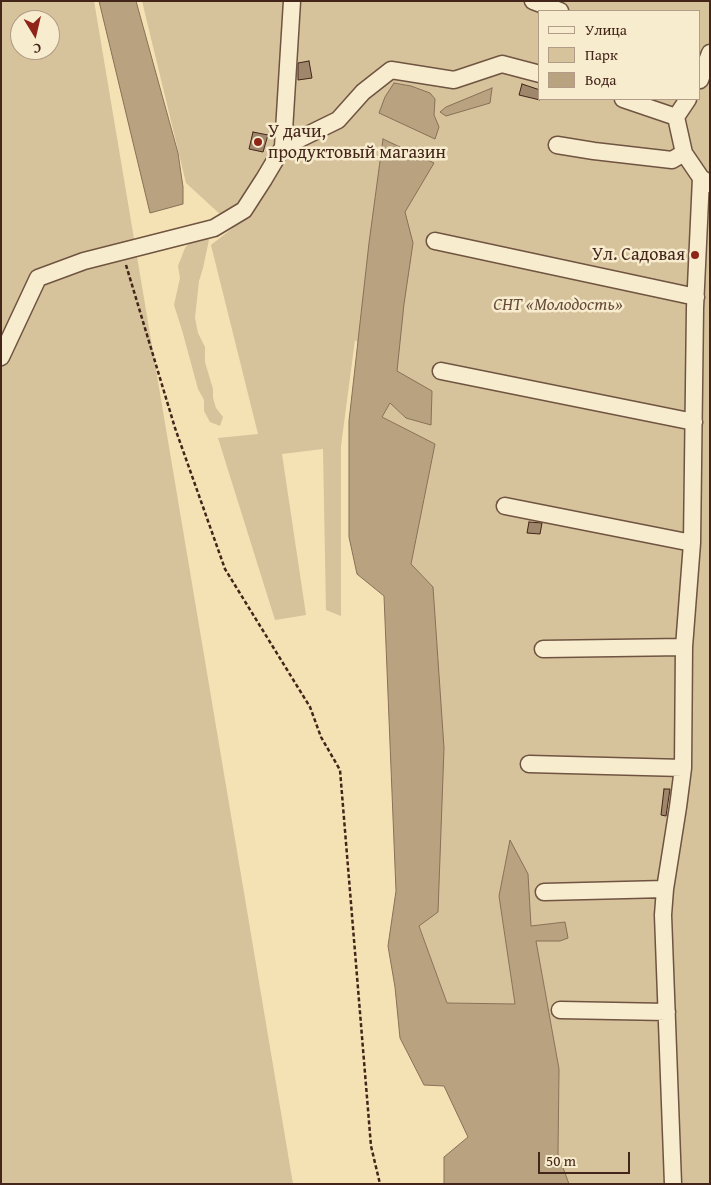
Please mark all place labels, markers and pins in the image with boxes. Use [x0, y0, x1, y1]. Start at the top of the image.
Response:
place label: У дачи, продуктовый магазин [268, 121, 446, 163]
marker: У дачи, продуктовый магазин [252, 136, 264, 148]
place label: Ул. Садовая [592, 244, 685, 266]
marker: Ул. Садовая [689, 249, 701, 261]

